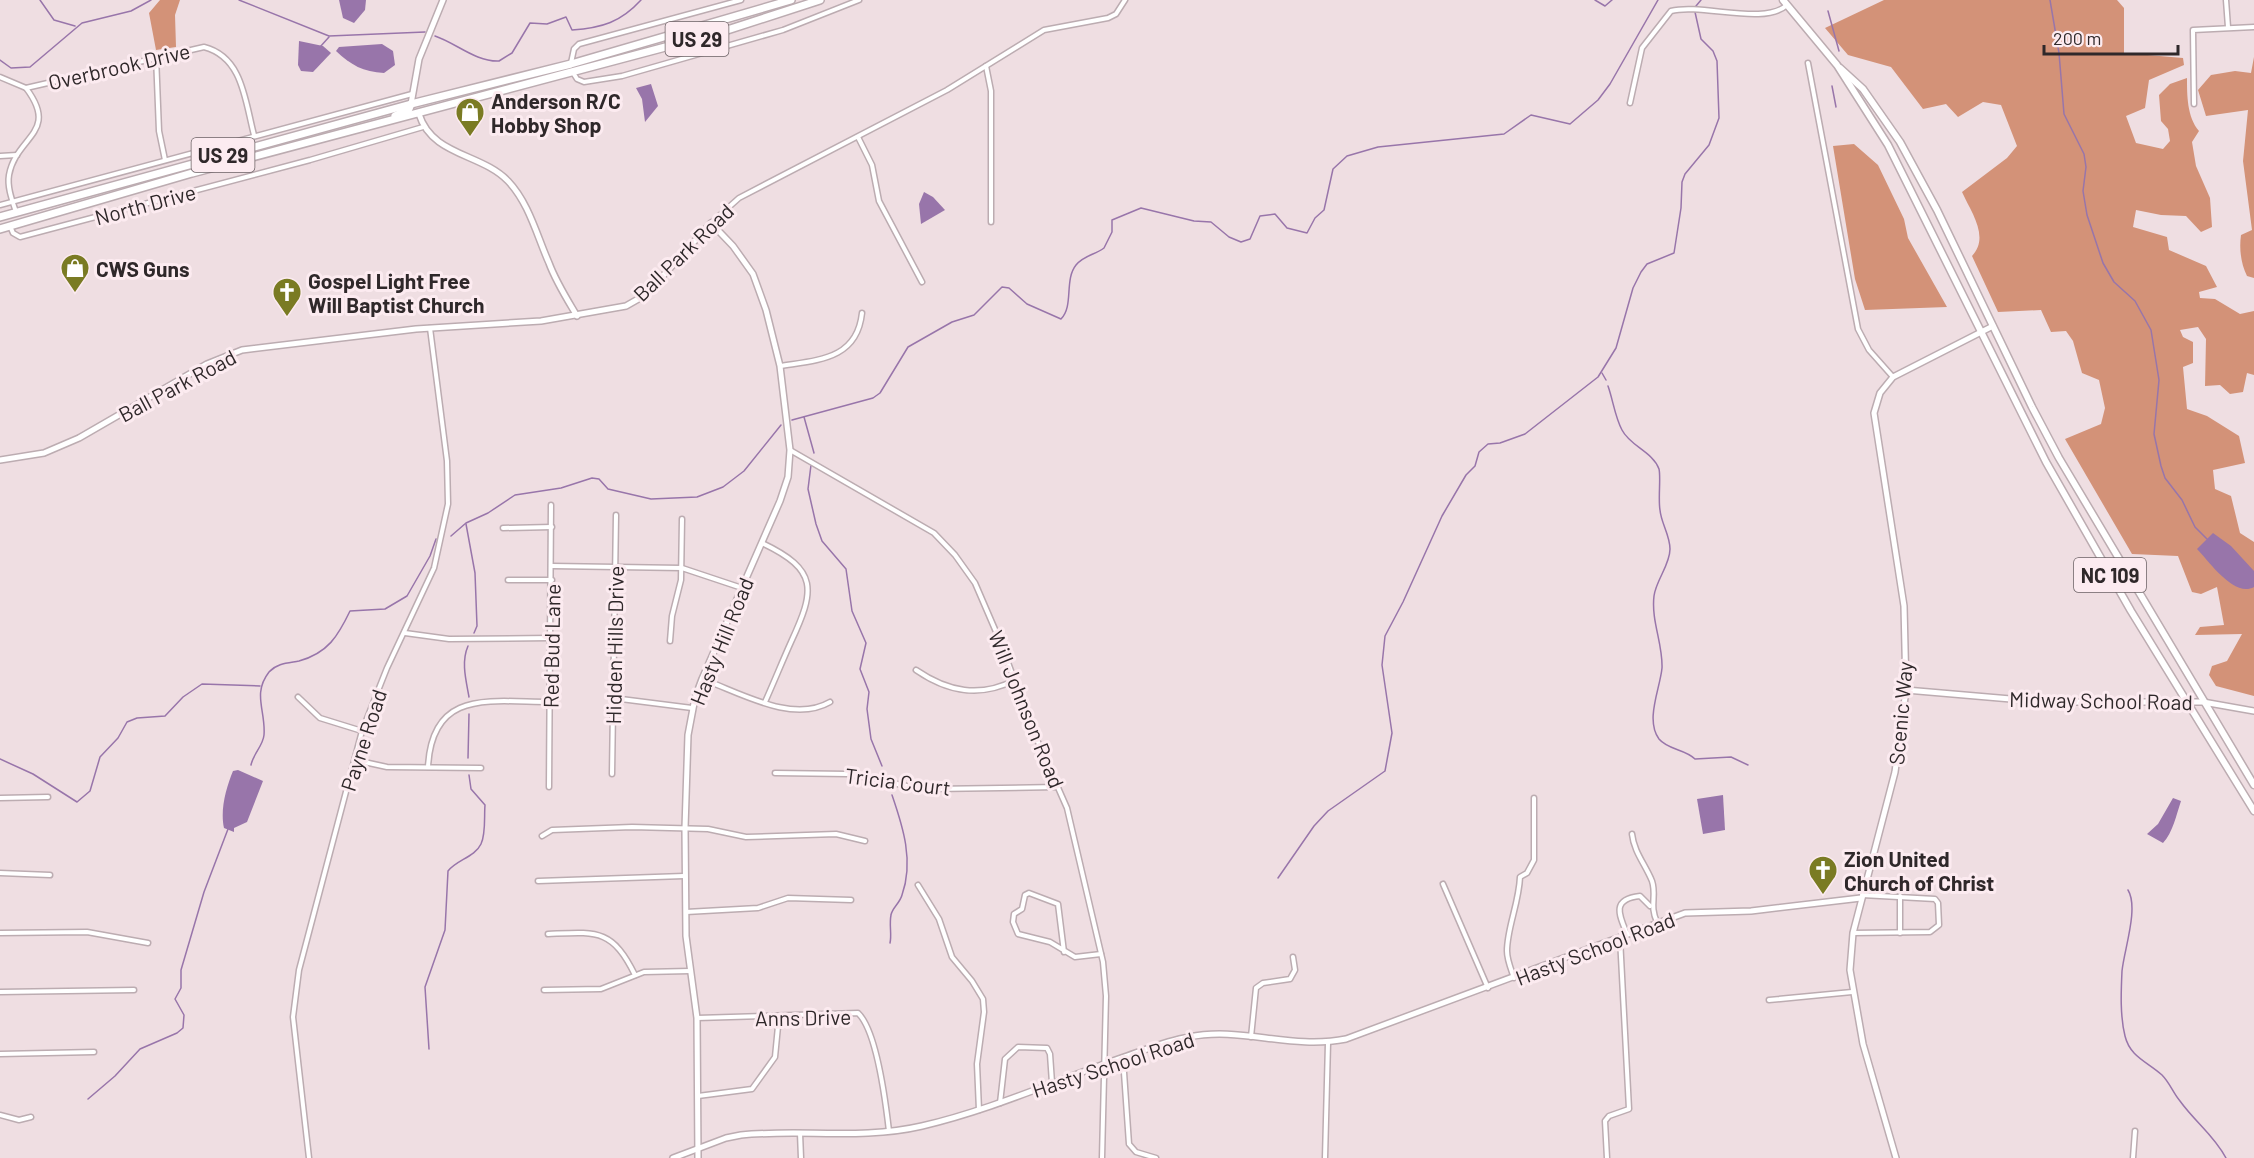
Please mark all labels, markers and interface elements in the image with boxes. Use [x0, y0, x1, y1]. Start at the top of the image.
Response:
scale bar [2044, 18, 2178, 56]
road number: US 29 [666, 22, 728, 56]
text: 200 m [2053, 27, 2101, 49]
street label: Overbrook Drive [46, 38, 192, 94]
place label: Anderson R/C Hobby Shop [491, 88, 621, 137]
shop icon: Anderson R/C Hobby Shop [454, 96, 486, 138]
road number: US 29 [192, 138, 254, 172]
street label: North Drive [92, 179, 198, 229]
street label: Ball Park Road [628, 198, 738, 306]
shop icon: CWS Guns [59, 252, 91, 294]
place label: CWS Guns [96, 256, 189, 281]
place label: Gospel Light Free Will Baptist Church [308, 268, 484, 317]
church icon: Gospel Light Free Will Baptist Church [271, 276, 303, 318]
street label: Ball Park Road [114, 344, 240, 426]
road number: NC 109 [2074, 558, 2146, 592]
street label: Hidden Hills Drive [600, 566, 628, 724]
street label: Hasty Hill Road [684, 574, 758, 708]
street label: Red Bud Lane [537, 584, 565, 708]
street label: Will Johnson Road [984, 627, 1070, 791]
street label: Scenic Way [1883, 660, 1917, 766]
street label: Payne Road [335, 686, 391, 794]
street label: Midway School Road [2009, 686, 2193, 714]
street label: Tricia Court [844, 762, 952, 800]
place label: Zion United Church of Christ [1844, 846, 1994, 895]
church icon: Zion United Church of Christ [1807, 854, 1839, 896]
street label: Hasty School Road [1512, 906, 1678, 990]
street label: Anns Drive [755, 1004, 851, 1030]
street label: Hasty School Road [1029, 1026, 1197, 1102]

